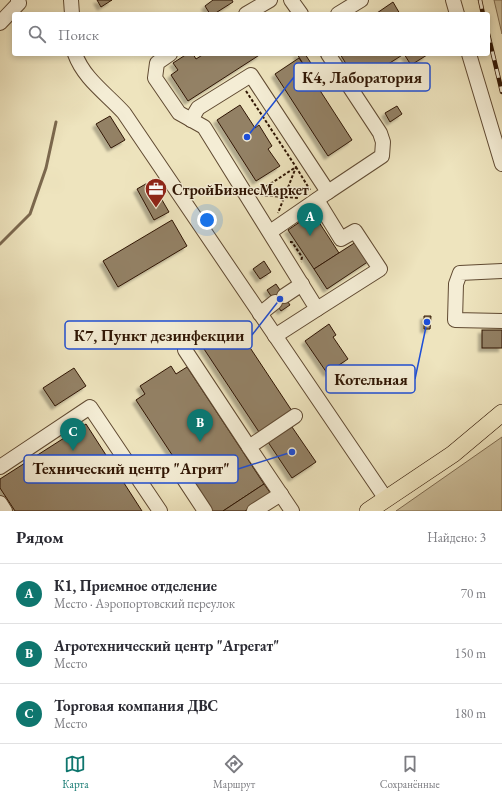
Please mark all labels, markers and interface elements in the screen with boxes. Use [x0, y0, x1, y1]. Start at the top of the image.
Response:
search box [12, 12, 490, 56]
icon: search [26, 23, 48, 45]
text: Поиск [58, 25, 99, 44]
callout: К4, Лаборатория [294, 63, 430, 91]
text: К4, Лаборатория [302, 67, 422, 88]
office icon: СтройБизнесМаркет [143, 176, 169, 209]
place label: СтройБизнесМаркет [172, 180, 309, 199]
pin: A [297, 203, 323, 236]
your location [197, 210, 217, 230]
callout: К7, Пункт дезинфекции [65, 321, 252, 349]
text: К7, Пункт дезинфекции [74, 325, 245, 346]
callout: Котельная [326, 365, 415, 393]
text: Котельная [334, 369, 408, 390]
pin: B [187, 409, 213, 442]
pin: C [60, 418, 86, 451]
callout: Технический центр "Агрит" [24, 455, 238, 483]
text: Технический центр "Агрит" [32, 458, 230, 479]
text: Рядом [16, 526, 64, 548]
text: Найдено: 3 [427, 529, 486, 546]
text: К1, Приемное отделение [54, 576, 217, 595]
text: A [24, 585, 34, 602]
text: 70 m [461, 585, 486, 602]
text: Место · Аэропортовский переулок [54, 595, 235, 612]
text: Агротехнический центр "Агрегат" [54, 636, 279, 655]
text: B [25, 645, 33, 662]
text: 150 m [455, 645, 486, 662]
text: Место [54, 655, 87, 672]
text: Торговая компания ДВС [54, 696, 218, 715]
text: C [24, 705, 34, 722]
text: 180 m [455, 705, 486, 722]
text: Место [54, 715, 87, 732]
tab: Карта [62, 753, 89, 791]
tab: Маршрут [213, 753, 255, 791]
tab: Сохранённые [380, 753, 440, 791]

